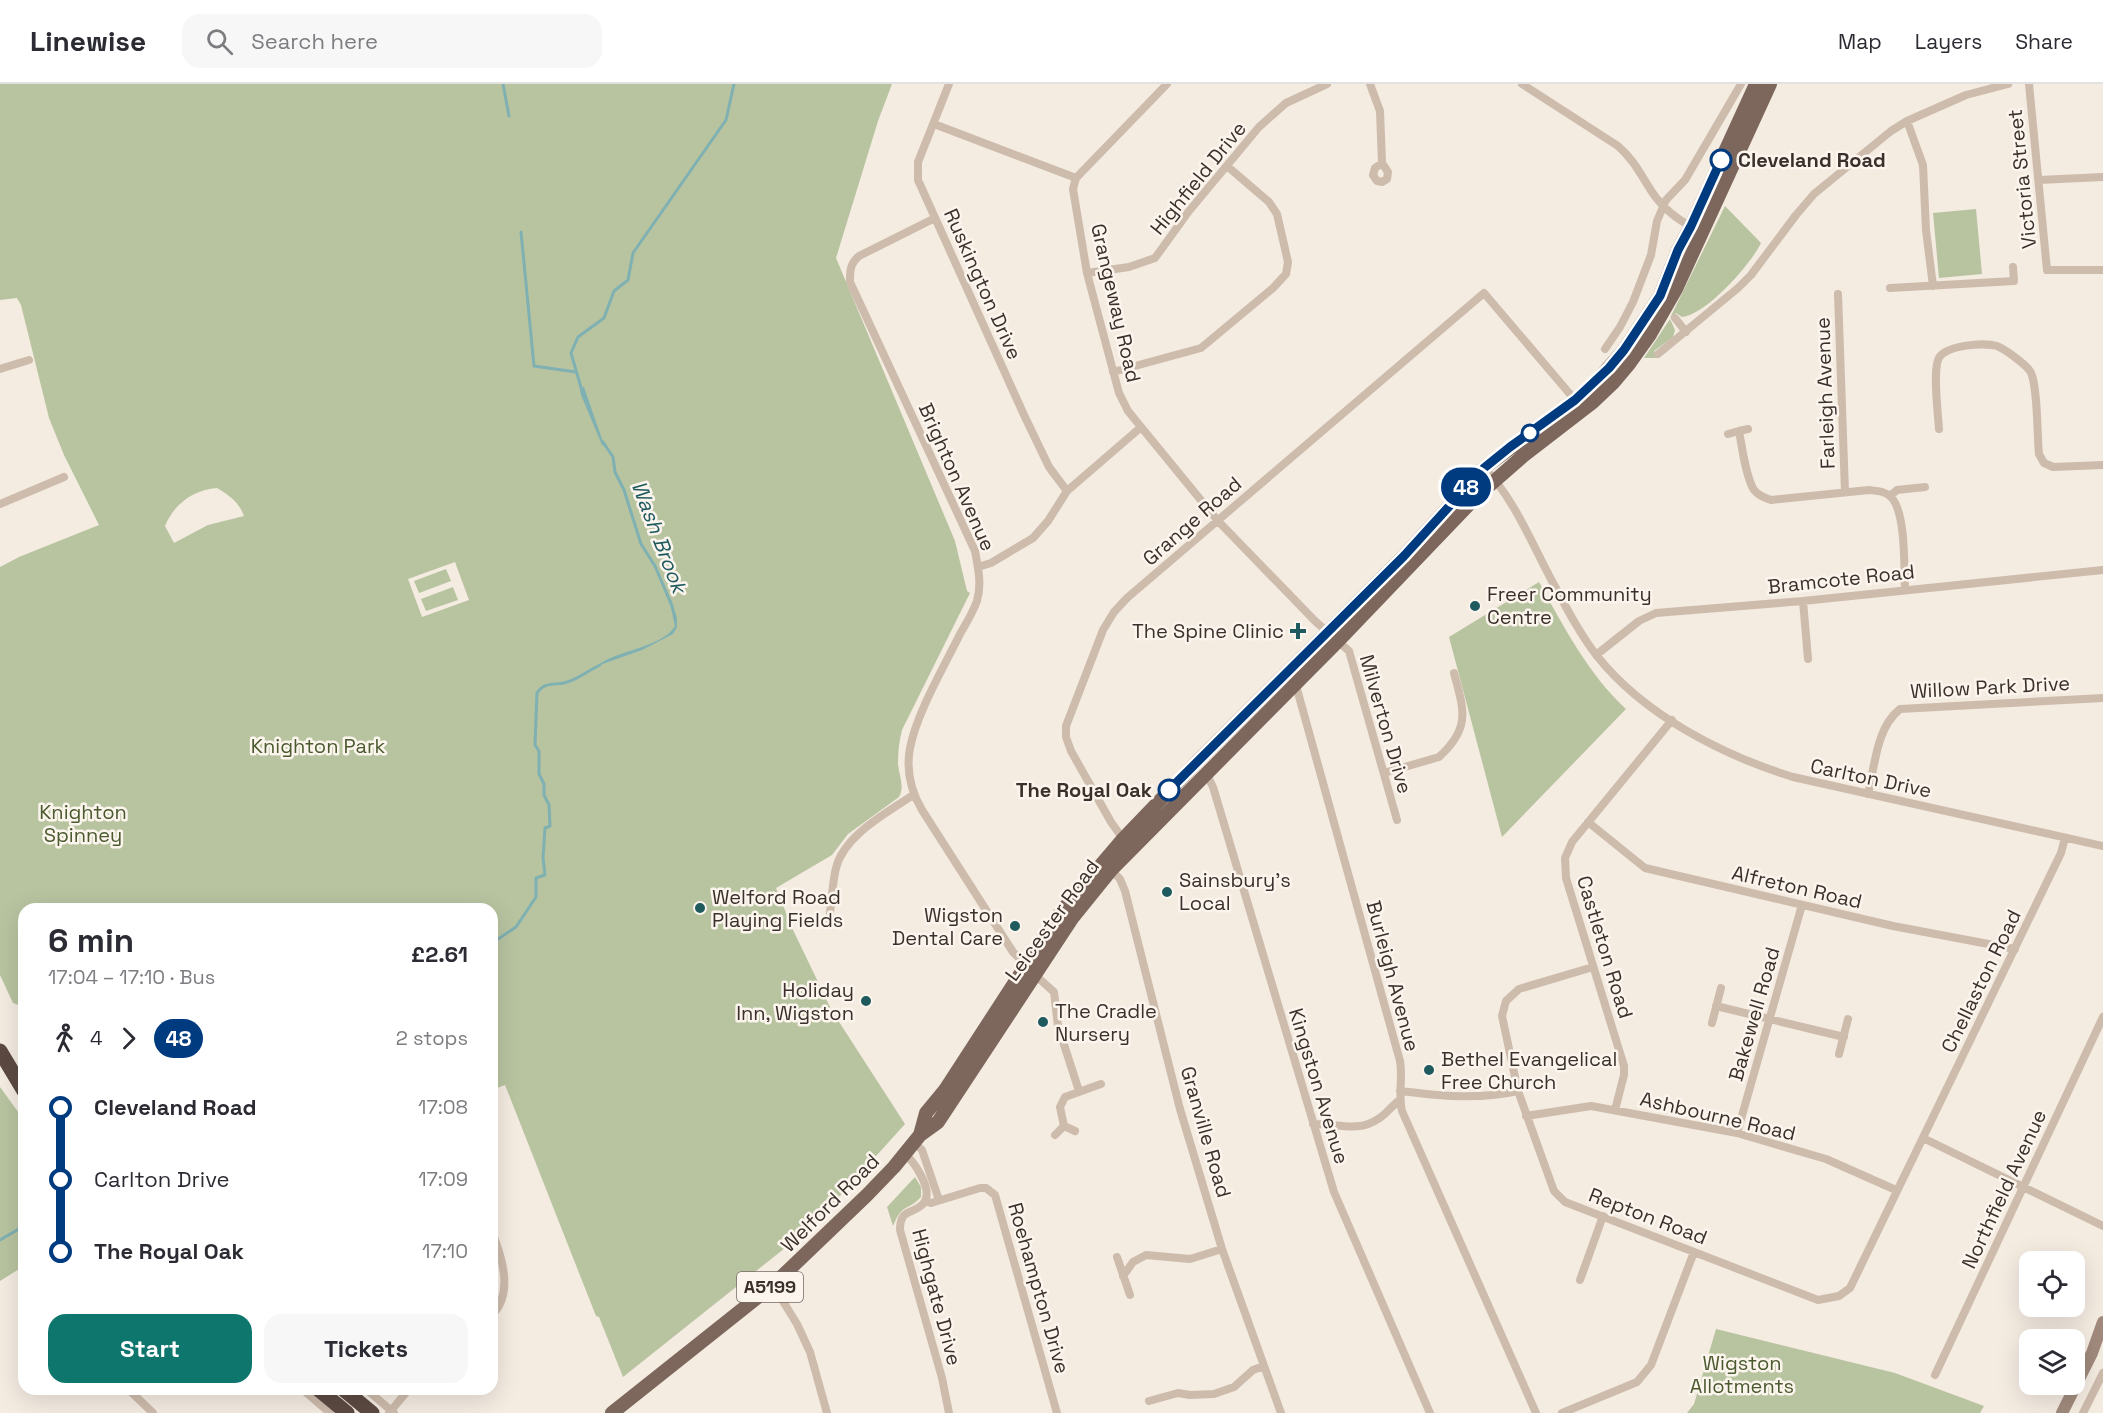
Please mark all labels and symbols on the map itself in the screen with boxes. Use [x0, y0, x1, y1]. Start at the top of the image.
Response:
street label: Victoria Street [2002, 108, 2042, 250]
street label: Highfield Drive [1144, 116, 1252, 240]
place label: Cleveland Road [1738, 147, 1886, 173]
marker: Cleveland Road [1710, 149, 1732, 171]
street label: Ruskington Drive [938, 204, 1028, 364]
street label: Grangeway Road [1085, 221, 1147, 385]
street label: Farleigh Avenue [1809, 317, 1841, 469]
street label: Brighton Avenue [913, 399, 1001, 555]
unlabelled marker [1521, 424, 1539, 442]
line badge: 48 [1439, 468, 1493, 506]
street label: Grange Road [1137, 471, 1247, 571]
water label: Wash Brook [626, 477, 694, 599]
street label: Bramcote Road [1766, 558, 1916, 600]
place label: Freer Community Centre [1487, 581, 1652, 630]
marker: Freer Community Centre [1468, 599, 1482, 613]
place label: The Spine Clinic [1132, 618, 1284, 644]
marker: The Spine Clinic [1289, 622, 1307, 640]
street label: Milverton Drive [1354, 652, 1418, 796]
street label: Willow Park Drive [1909, 670, 2071, 704]
park label: Knighton Park [251, 733, 385, 759]
street label: Carlton Drive [1808, 752, 1934, 804]
place label: The Royal Oak [1016, 777, 1152, 803]
marker: The Royal Oak [1158, 779, 1180, 801]
park label: Knighton Spinney [39, 799, 127, 848]
street label: Leicester Road [999, 854, 1105, 986]
street label: Alfreton Road [1729, 859, 1865, 915]
place label: Sainsbury's Local [1179, 867, 1291, 916]
street label: Castleton Road [1571, 873, 1639, 1021]
place label: Welford Road Playing Fields [712, 884, 843, 933]
marker: Sainsbury's Local [1160, 885, 1174, 899]
street label: Burleigh Avenue [1360, 898, 1426, 1054]
marker: Welford Road Playing Fields [693, 901, 707, 915]
place label: Wigston Dental Care [892, 902, 1003, 951]
street label: Chellaston Road [1935, 905, 2027, 1057]
marker: Wigston Dental Care [1008, 919, 1022, 933]
street label: Bakewell Road [1722, 944, 1786, 1084]
place label: Holiday Inn, Wigston [736, 977, 854, 1026]
marker: Holiday Inn, Wigston [859, 994, 873, 1008]
place label: The Cradle Nursery [1055, 998, 1157, 1047]
street label: Kingston Avenue [1283, 1005, 1355, 1167]
marker: The Cradle Nursery [1036, 1015, 1050, 1029]
place label: Bethel Evangelical Free Church [1441, 1046, 1617, 1095]
street label: Granville Road [1175, 1063, 1237, 1201]
marker: Bethel Evangelical Free Church [1422, 1063, 1436, 1077]
street label: Ashbourne Road [1638, 1085, 1798, 1147]
street label: Northfield Avenue [1956, 1105, 2052, 1273]
street label: Welford Road [775, 1148, 885, 1258]
street label: Repton Road [1585, 1182, 1711, 1250]
street label: Roehampton Drive [1002, 1199, 1076, 1377]
street label: Highgate Drive [906, 1226, 968, 1368]
road number: A5199 [737, 1272, 803, 1302]
park label: Wigston Allotments [1690, 1350, 1794, 1399]

